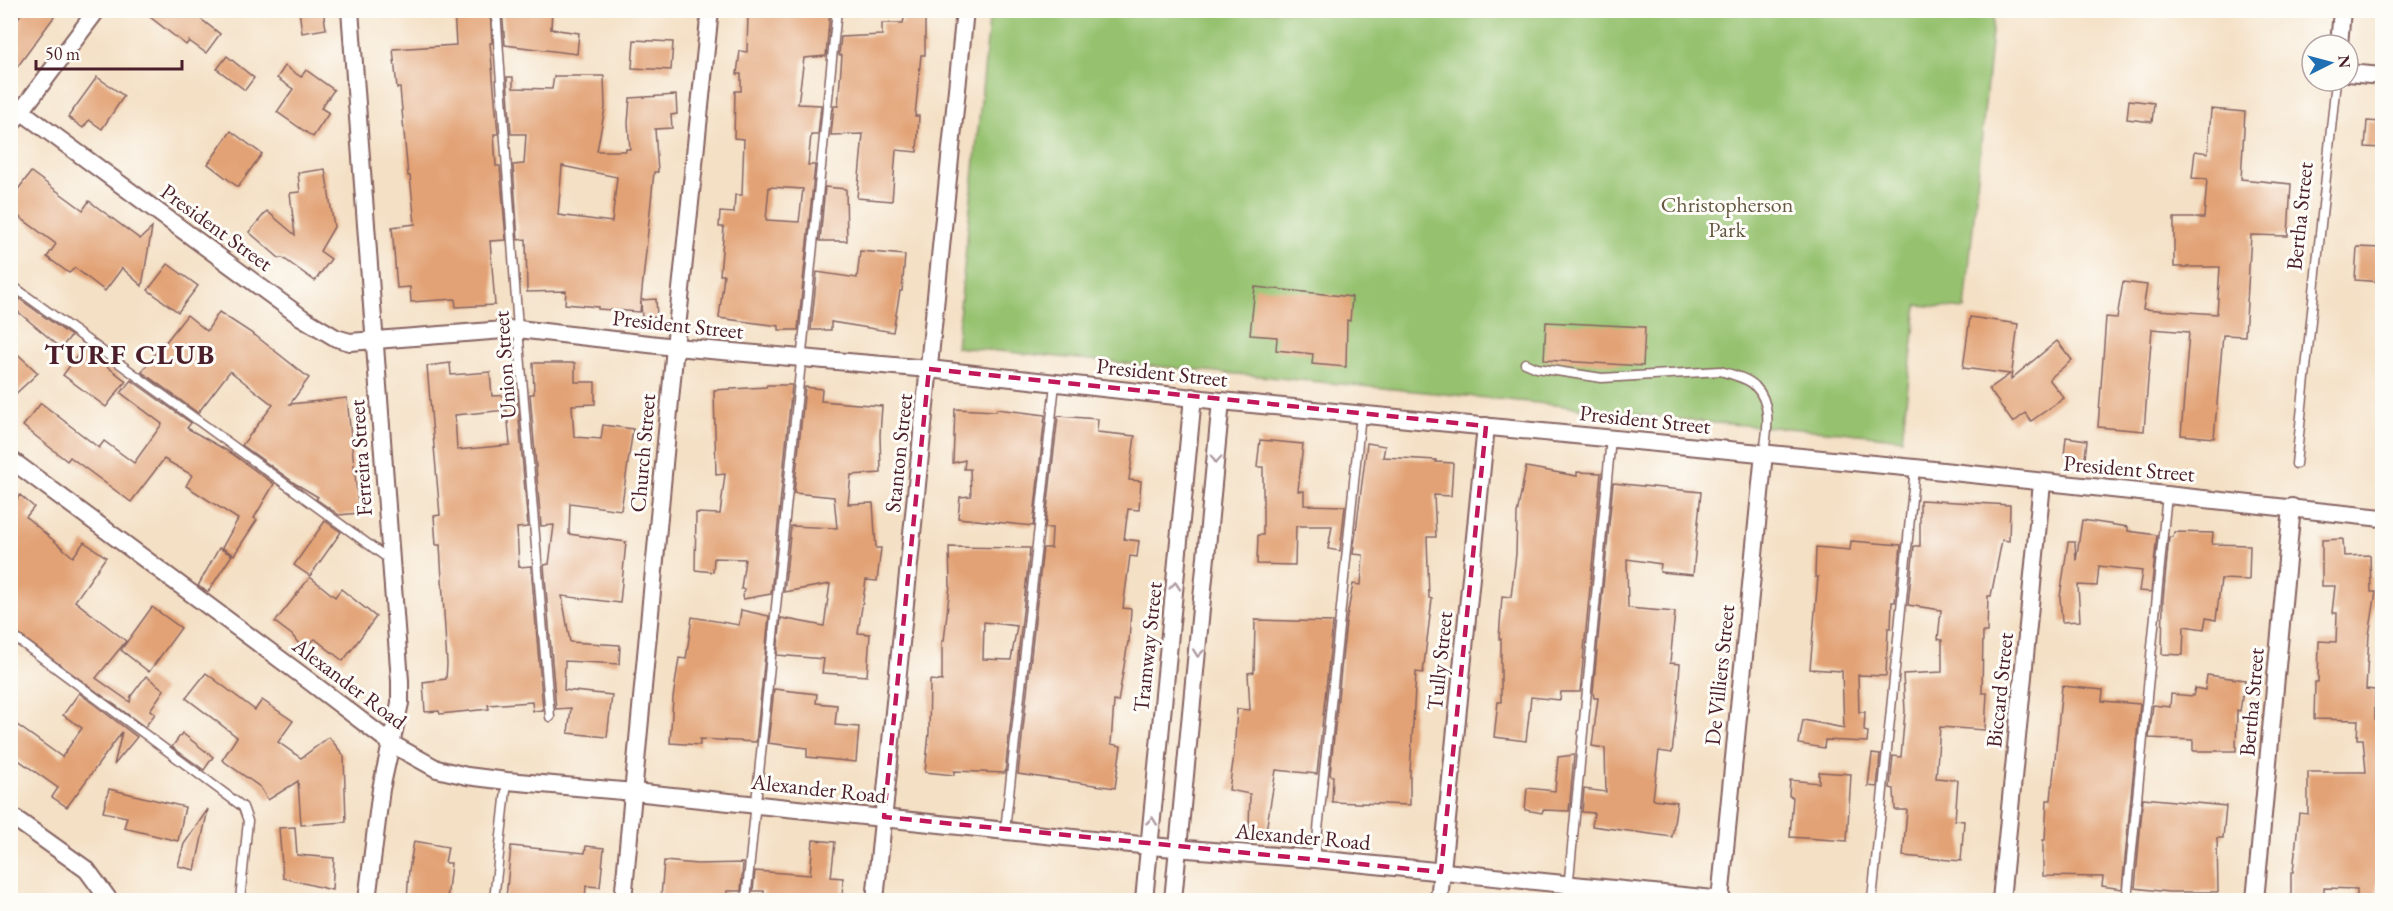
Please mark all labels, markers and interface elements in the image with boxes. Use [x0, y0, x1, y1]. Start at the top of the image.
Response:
scale bar [36, 33, 182, 71]
north arrow [2300, 33, 2360, 93]
text: 50 m [45, 42, 80, 65]
text: N [2333, 54, 2356, 69]
street label: Bertha Street [2279, 160, 2320, 272]
street label: President Street [155, 177, 279, 278]
park label: Christopherson Park [1661, 190, 1794, 244]
street label: President Street [611, 303, 745, 346]
street label: Union Street [486, 310, 523, 420]
district label: TURF CLUB [44, 336, 216, 372]
street label: President Street [1095, 351, 1229, 394]
street label: Church Street [623, 392, 662, 514]
street label: Stanton Street [878, 392, 919, 514]
street label: President Street [1578, 398, 1712, 441]
street label: Ferreira Street [342, 399, 379, 517]
street label: President Street [2062, 448, 2196, 489]
one-way arrow [1210, 455, 1223, 464]
street label: Tramway Street [1126, 580, 1169, 714]
one-way arrow [1168, 581, 1181, 590]
street label: De Villiers Street [1698, 603, 1741, 747]
street label: Tully Street [1420, 610, 1459, 712]
street label: Alexander Road [286, 630, 413, 736]
street label: Biccard Street [1979, 631, 2020, 749]
street label: Bertha Street [2232, 647, 2271, 757]
one-way arrow [1192, 649, 1205, 658]
street label: Alexander Road [749, 767, 889, 810]
street label: Alexander Road [1233, 816, 1373, 857]
one-way arrow [1145, 817, 1158, 826]

